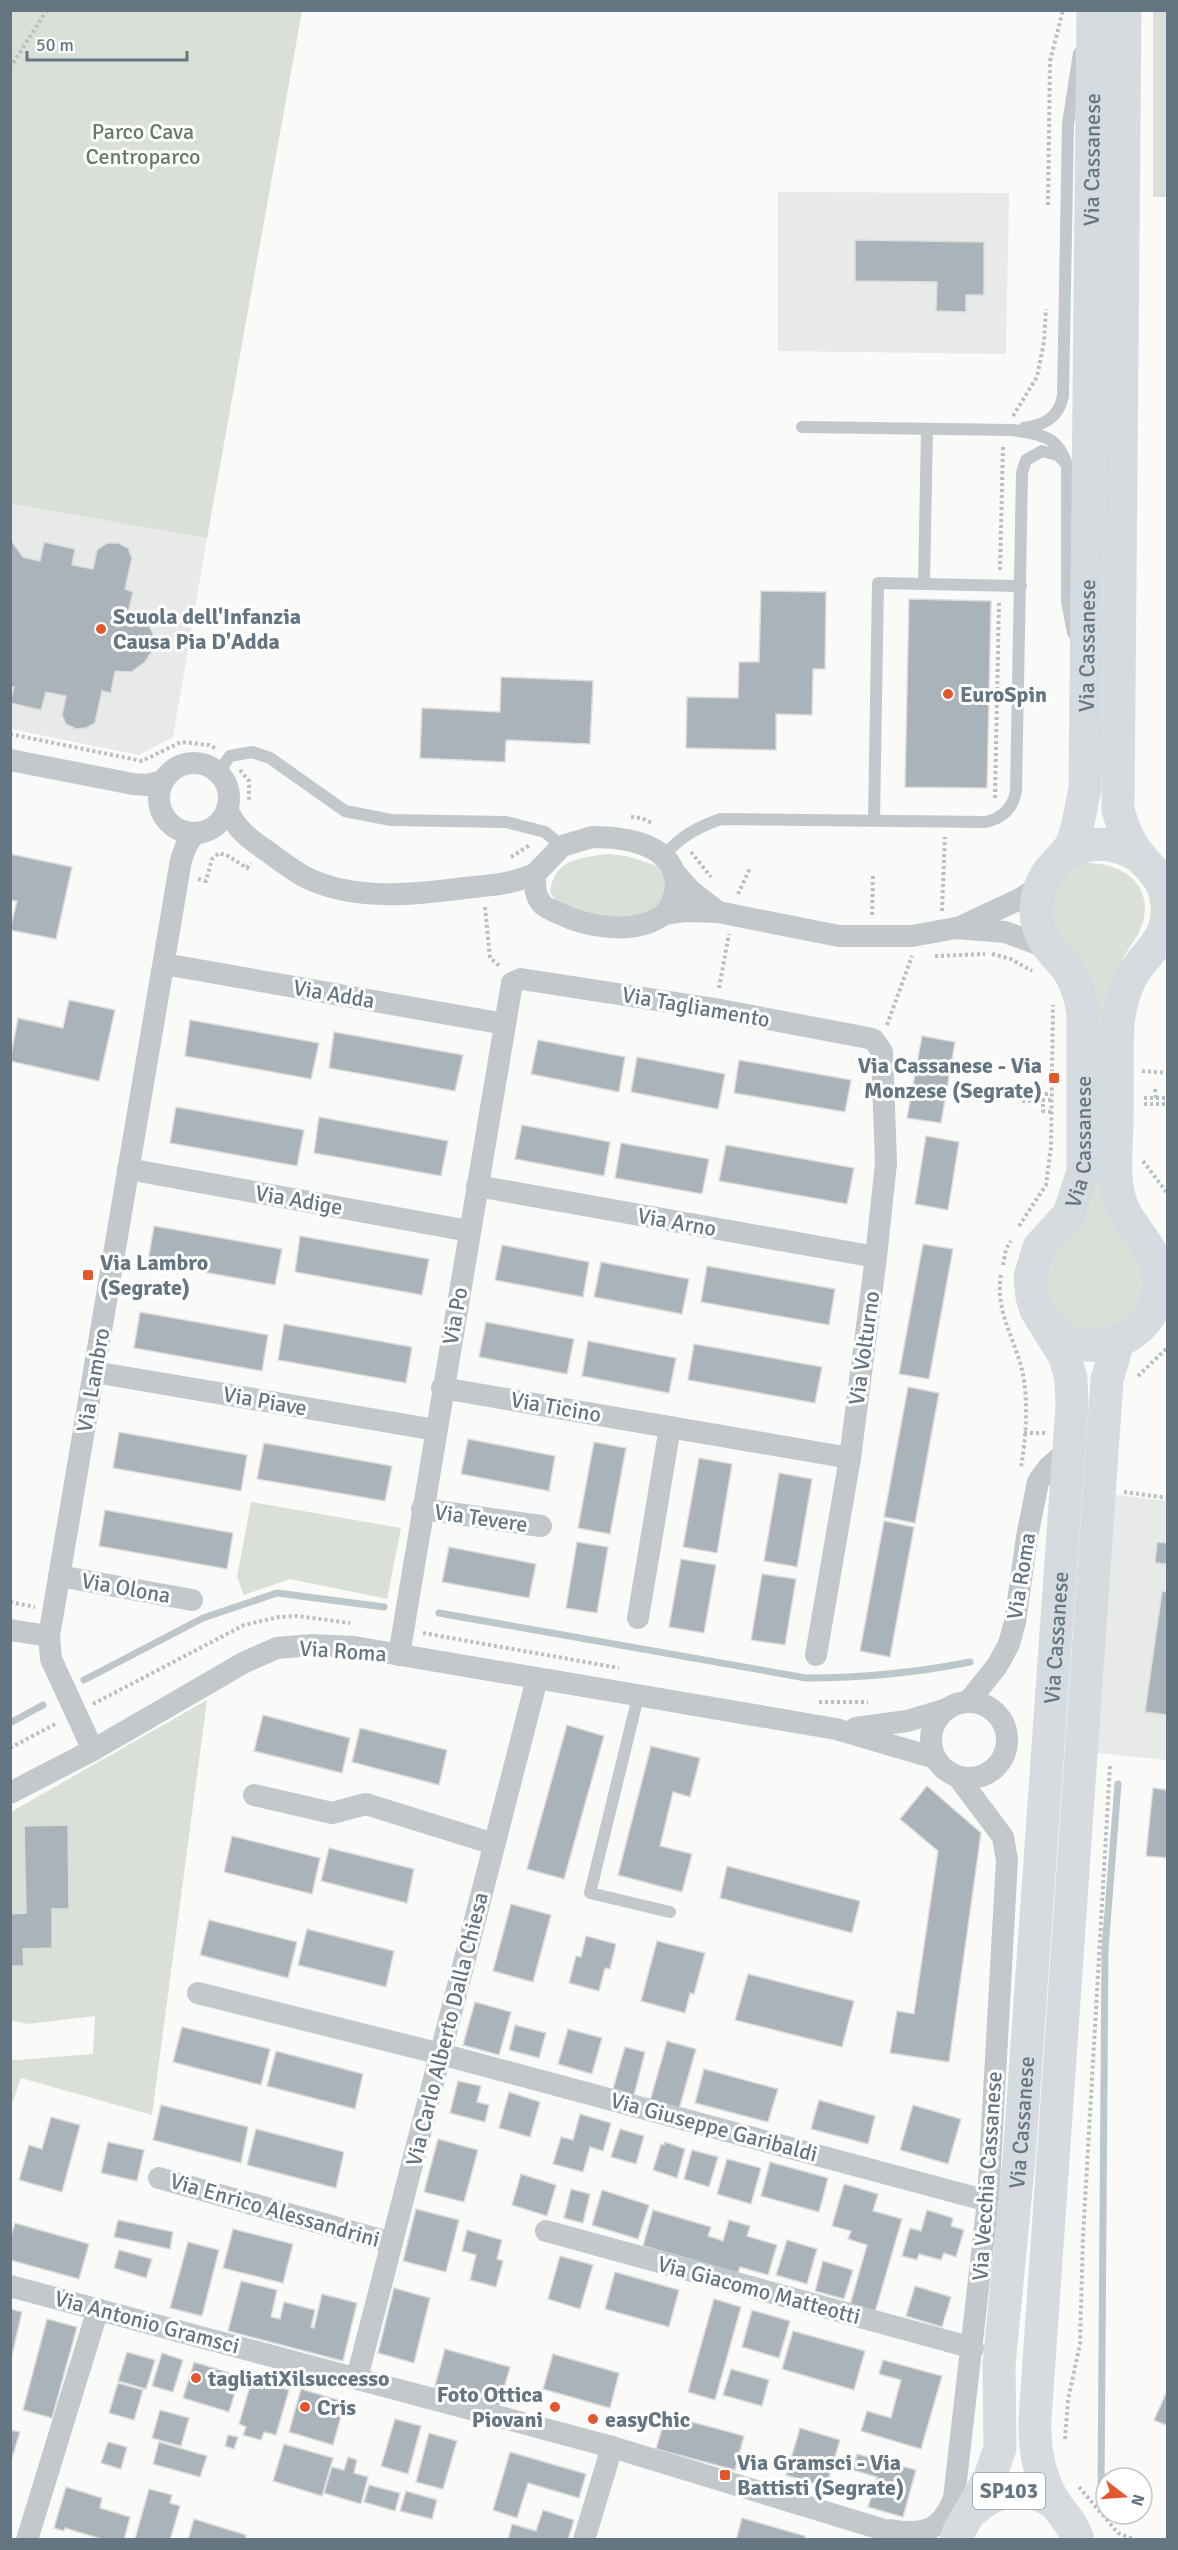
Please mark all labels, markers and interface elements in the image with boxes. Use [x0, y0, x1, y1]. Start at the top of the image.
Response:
scale bar [27, 24, 188, 62]
text: 50 m [36, 34, 74, 56]
street label: Via Cassanese [1077, 93, 1106, 226]
park label: Parco Cava Centroparco [85, 118, 201, 170]
street label: Via Cassanese [1072, 579, 1101, 712]
place label: Scuola dell'Infanzia Causa Pia D'Adda [113, 603, 301, 655]
marker: Scuola dell'Infanzia Causa Pia D'Adda [94, 622, 108, 636]
place label: EuroSpin [960, 681, 1047, 708]
marker: EuroSpin [941, 687, 955, 701]
street label: Via Adda [291, 974, 377, 1014]
street label: Via Tagliamento [620, 981, 772, 1033]
place label: Via Cassanese - Via Monzese (Segrate) [858, 1052, 1042, 1104]
marker: Via Cassanese - Via Monzese (Segrate) [1047, 1071, 1061, 1085]
street label: Via Cassanese [1059, 1076, 1097, 1211]
street label: Via Adige [253, 1179, 345, 1221]
street label: Via Arno [635, 1202, 719, 1242]
place label: Via Lambro (Segrate) [100, 1249, 208, 1301]
marker: Via Lambro (Segrate) [81, 1268, 95, 1282]
street label: Via Po [437, 1285, 473, 1347]
street label: Via Volturno [843, 1289, 885, 1407]
street label: Via Lambro [71, 1326, 115, 1434]
street label: Via Piave [221, 1380, 309, 1422]
street label: Via Ticino [509, 1386, 603, 1428]
street label: Via Tevere [433, 1498, 529, 1538]
street label: Via Roma [1001, 1531, 1041, 1621]
street label: Via Olona [79, 1567, 173, 1609]
street label: Via Cassanese [1038, 1570, 1074, 1705]
street label: Via Roma [298, 1634, 388, 1668]
street label: Via Carlo Alberto Dalla Chiesa [400, 1889, 494, 2169]
street label: Via Cassanese [1003, 2055, 1040, 2190]
street label: Via Vecchia Cassanese [966, 2070, 1008, 2282]
street label: Via Giuseppe Garibaldi [608, 2086, 820, 2168]
street label: Via Enrico Alessandrini [167, 2167, 383, 2253]
street label: Via Giacomo Matteotti [655, 2250, 863, 2330]
street label: Via Antonio Gramsci [52, 2284, 242, 2360]
place label: tagliatiXilsuccesso [207, 2365, 390, 2392]
marker: tagliatiXilsuccesso [189, 2371, 203, 2385]
place label: Foto Ottica Piovani [437, 2381, 543, 2433]
place label: Cris [317, 2394, 356, 2421]
marker: Cris [298, 2400, 312, 2414]
marker: Foto Ottica Piovani [548, 2400, 562, 2414]
place label: easyChic [605, 2406, 690, 2433]
marker: easyChic [586, 2412, 600, 2426]
place label: Via Gramsci - Via Battisti (Segrate) [737, 2449, 904, 2501]
north arrow [1094, 2466, 1154, 2526]
marker: Via Gramsci - Via Battisti (Segrate) [718, 2468, 732, 2482]
road number: SP103 [973, 2473, 1045, 2509]
text: N [1126, 2492, 1149, 2508]

